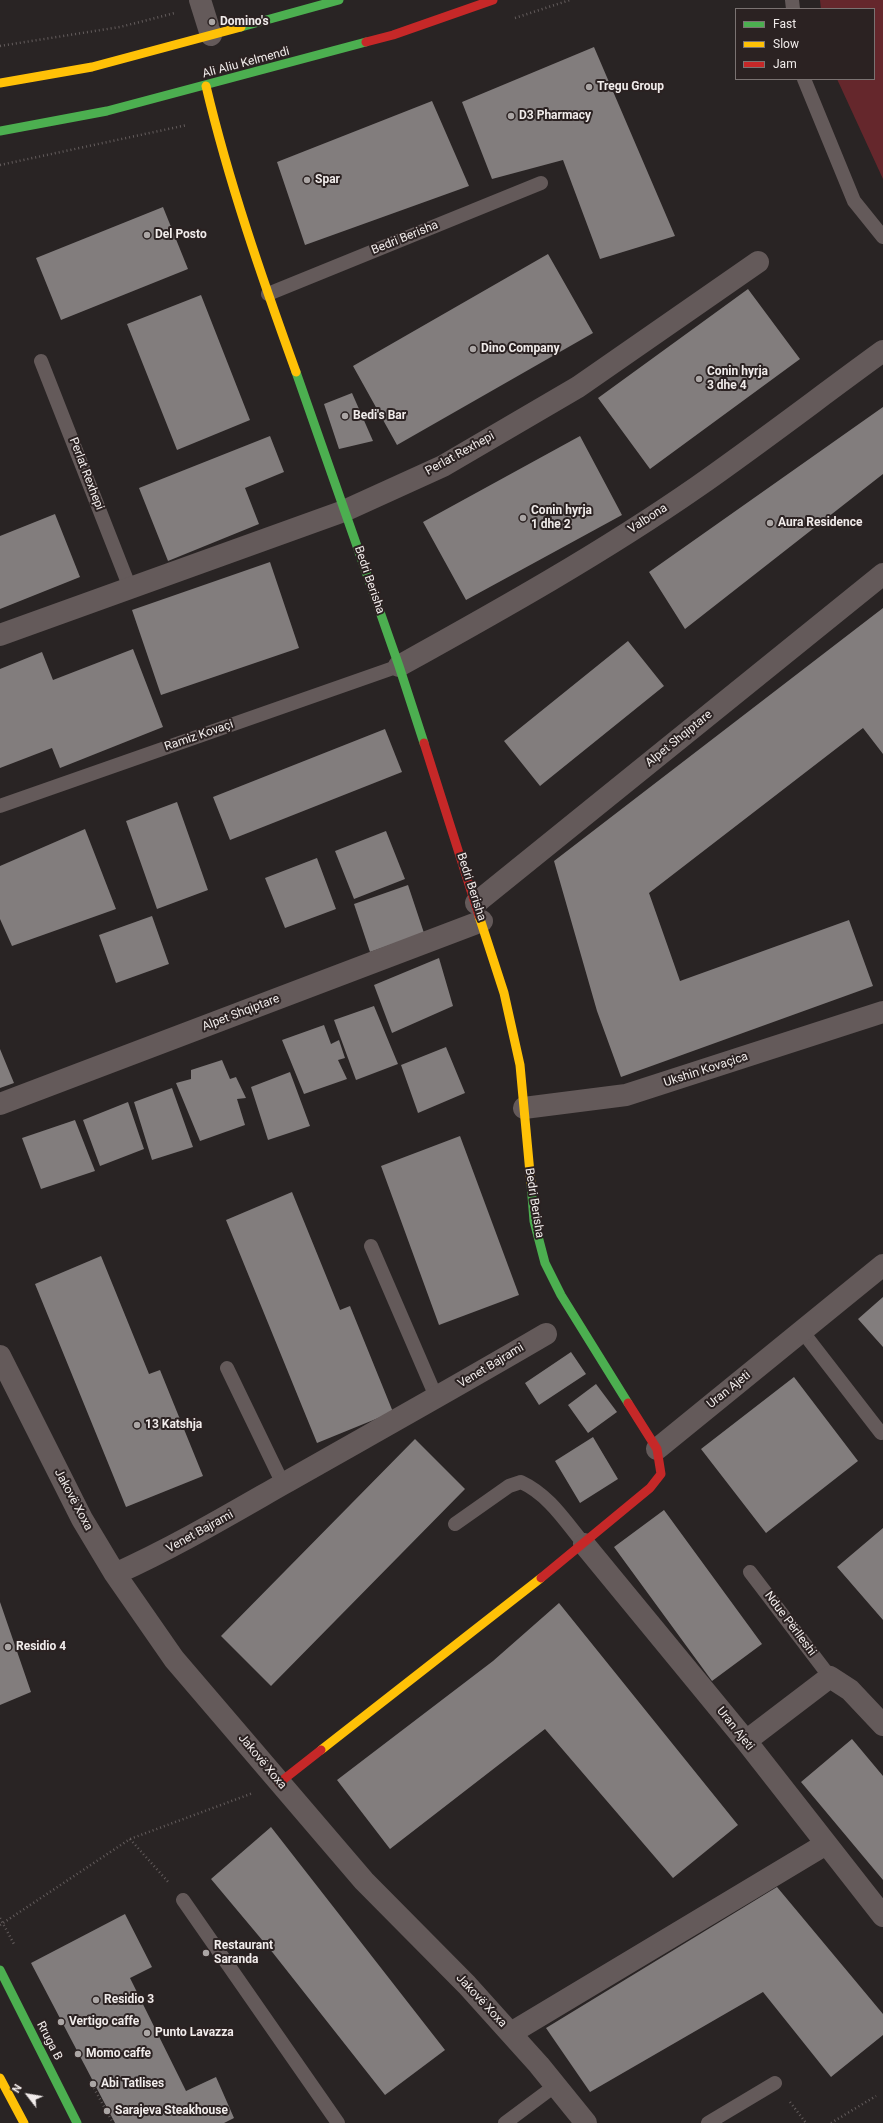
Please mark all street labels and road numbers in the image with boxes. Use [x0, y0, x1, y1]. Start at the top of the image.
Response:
street label: Ali Aliu Kelmendi [201, 44, 291, 82]
street label: Bedri Berisha [370, 218, 440, 258]
street label: Perlat Rexhepi [423, 429, 497, 479]
street label: Perlat Rexhepi [66, 436, 106, 512]
street label: Valbona [626, 501, 670, 537]
street label: Bedri Berisha [351, 544, 387, 616]
street label: Alpet Shqiptare [643, 708, 715, 770]
street label: Ramiz Kovaçi [163, 717, 235, 755]
street label: Bedri Berisha [453, 851, 489, 923]
street label: Alpet Shqiptare [200, 992, 282, 1034]
street label: Ukshin Kovaçica [662, 1050, 750, 1090]
street label: Bedri Berisha [521, 1167, 547, 1239]
street label: Venet Bajrami [455, 1341, 527, 1391]
street label: Uran Ajeti [704, 1368, 754, 1412]
street label: Jakovë Xoxa [51, 1467, 95, 1533]
street label: Venet Bajrami [164, 1508, 236, 1556]
street label: Ndue Përlleshi [761, 1589, 819, 1659]
street label: Uran Ajeti [713, 1704, 757, 1754]
street label: Jakovë Xoxa [235, 1731, 289, 1793]
street label: Jakovë Xoxa [453, 1971, 509, 2031]
street label: Rruga B [33, 2019, 65, 2063]

